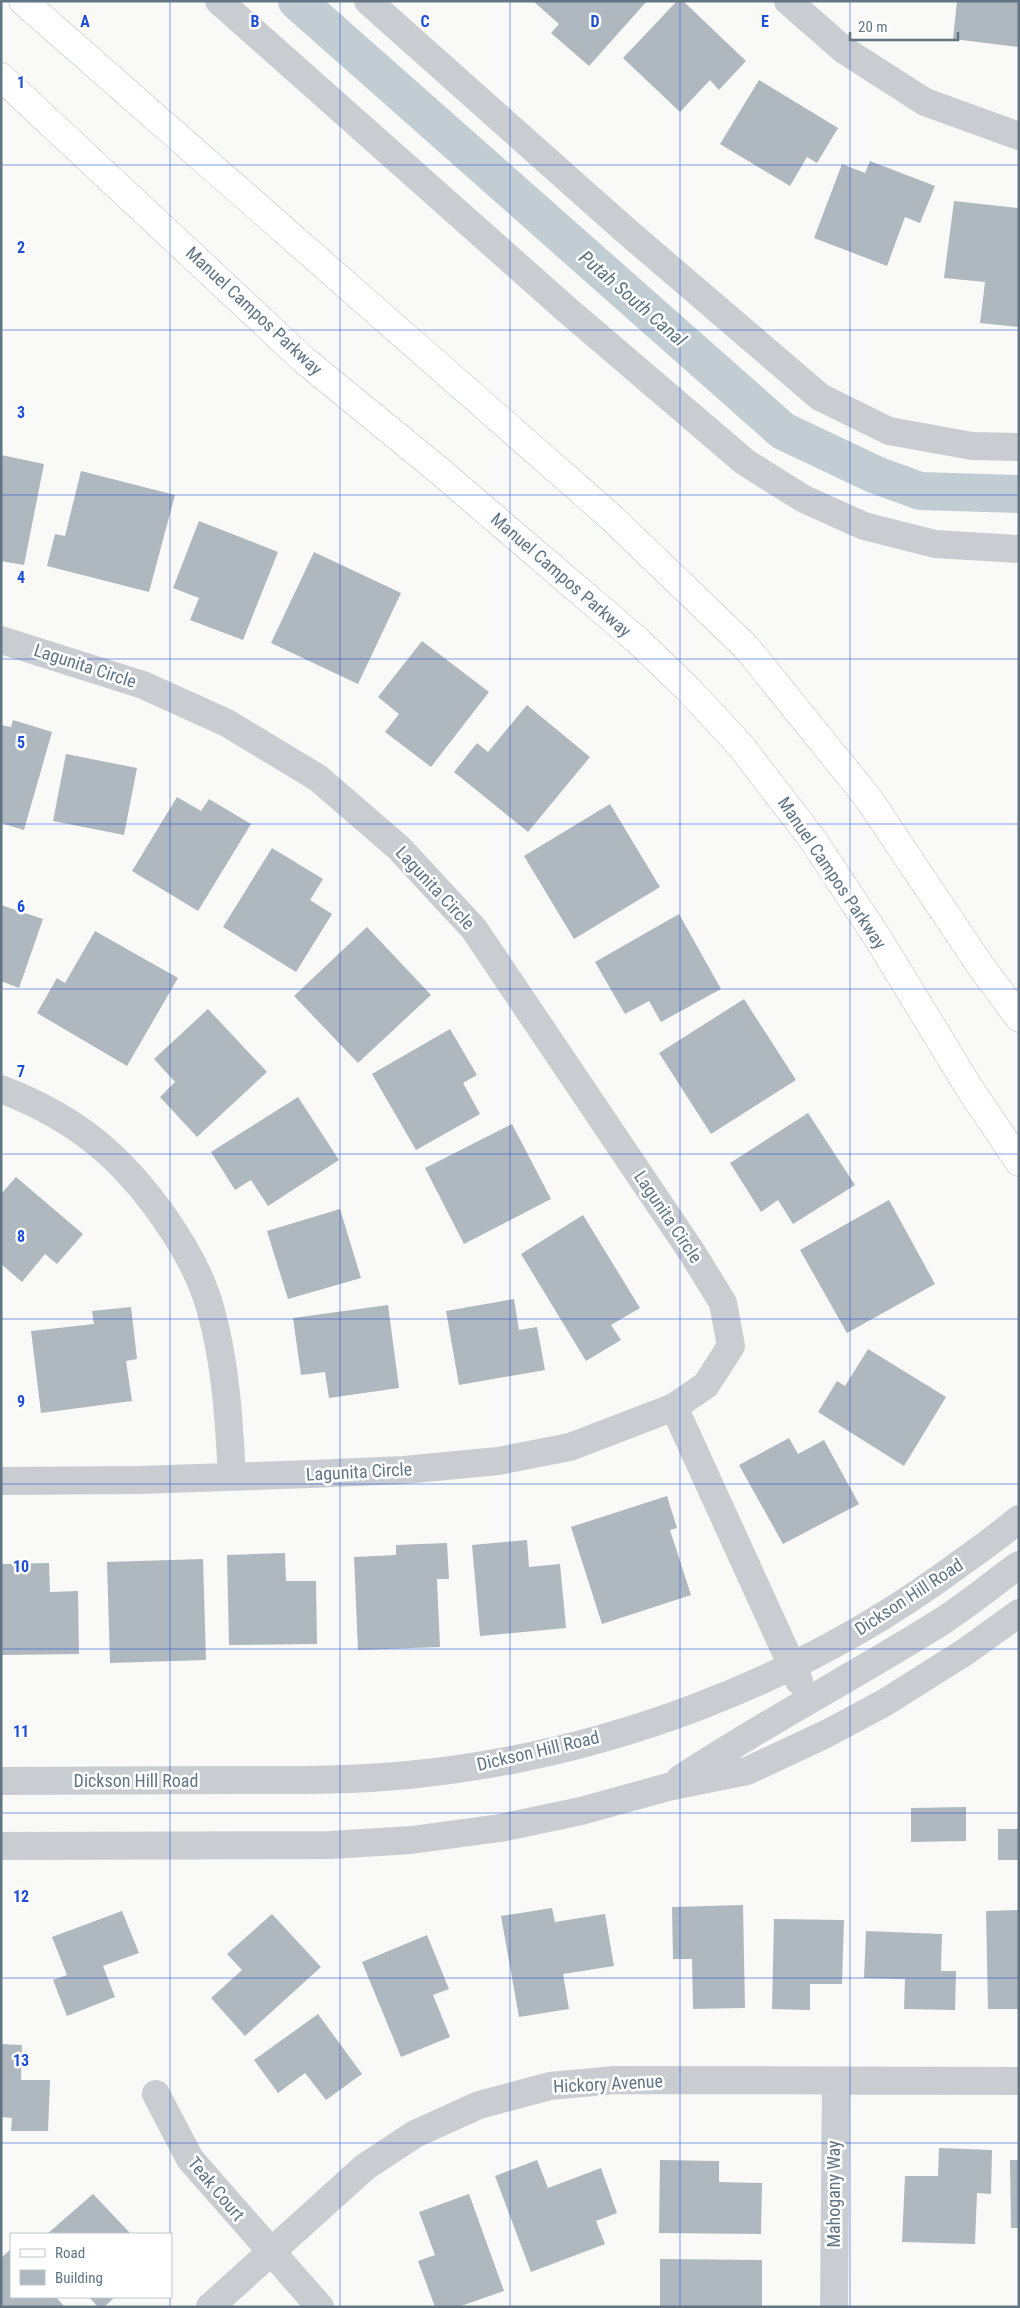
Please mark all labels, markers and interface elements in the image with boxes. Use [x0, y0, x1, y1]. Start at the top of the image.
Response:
scale bar [850, 10, 958, 42]
text: A [80, 12, 90, 31]
text: B [251, 12, 260, 31]
text: C [420, 12, 430, 31]
text: D [590, 12, 600, 31]
text: E [761, 12, 769, 31]
text: 20 m [858, 18, 888, 36]
text: 1 [17, 73, 25, 92]
text: 2 [17, 238, 25, 257]
street label: Manuel Campos Parkway [182, 242, 327, 380]
water label: Putah South Canal [574, 246, 691, 352]
text: 3 [17, 403, 25, 422]
street label: Manuel Campos Parkway [487, 508, 636, 642]
text: 4 [17, 568, 25, 587]
street label: Lagunita Circle [31, 639, 139, 692]
text: 5 [17, 733, 25, 752]
street label: Manuel Campos Parkway [774, 793, 891, 953]
street label: Lagunita Circle [391, 842, 479, 934]
text: 6 [17, 897, 25, 916]
text: 7 [17, 1062, 25, 1081]
street label: Lagunita Circle [630, 1167, 707, 1267]
text: 8 [17, 1227, 25, 1246]
text: 9 [17, 1392, 25, 1411]
street label: Lagunita Circle [305, 1458, 413, 1485]
street label: Dickson Hill Road [851, 1554, 967, 1639]
text: 10 [13, 1557, 29, 1576]
text: 11 [13, 1722, 29, 1741]
street label: Dickson Hill Road [475, 1726, 601, 1775]
street label: Dickson Hill Road [74, 1770, 198, 1791]
text: 12 [13, 1887, 29, 1906]
text: 13 [13, 2051, 29, 2070]
street label: Hickory Avenue [553, 2070, 663, 2097]
street label: Mahogany Way [823, 2140, 844, 2248]
street label: Teak Court [184, 2152, 249, 2225]
legend [10, 2233, 172, 2298]
text: Road [55, 2244, 85, 2262]
text: Building [55, 2269, 103, 2287]

